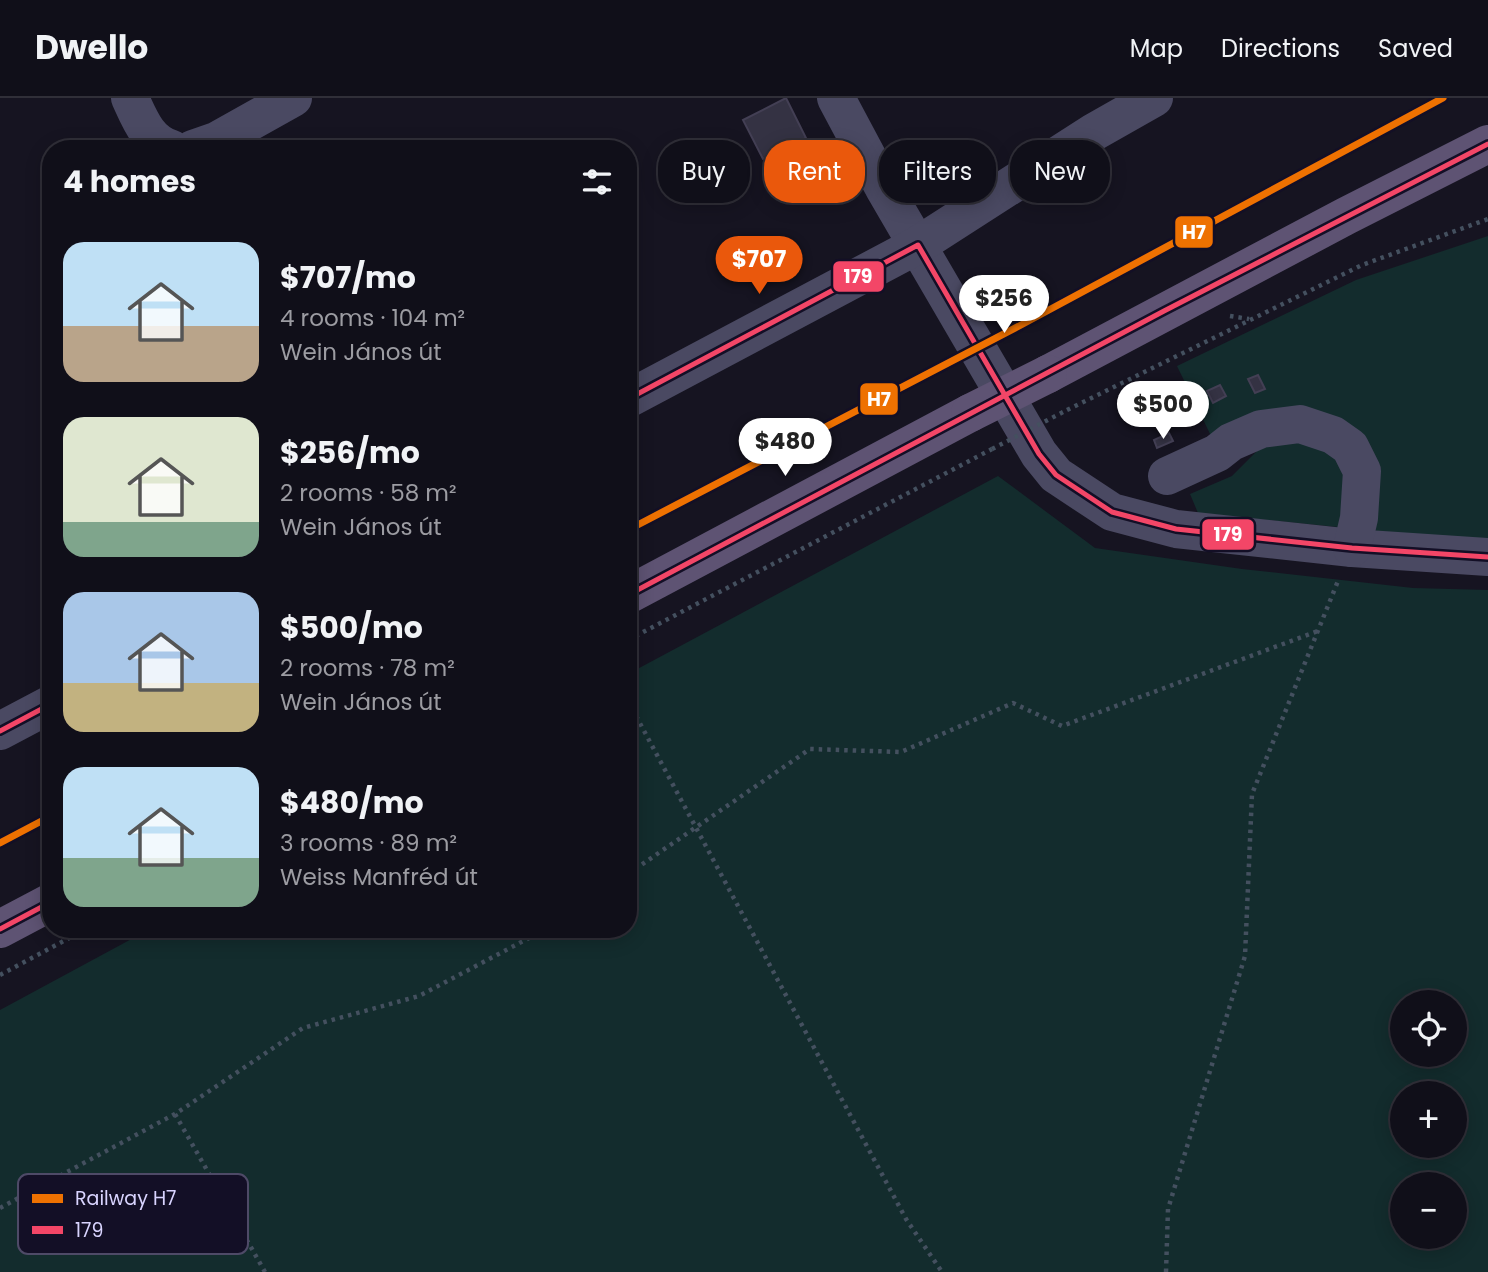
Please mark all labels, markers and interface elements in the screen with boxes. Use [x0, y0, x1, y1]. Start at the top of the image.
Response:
text: Dwello [35, 24, 148, 71]
text: Map [1130, 32, 1183, 65]
text: Directions [1221, 32, 1340, 65]
text: Saved [1378, 32, 1453, 65]
chip: Buy [658, 140, 750, 203]
chip: Rent [764, 140, 865, 203]
chip: Filters [879, 140, 996, 203]
chip: New [1010, 140, 1110, 203]
text: 4 homes [63, 160, 196, 203]
icon: filters [578, 163, 616, 201]
line badge: H7 [1174, 215, 1214, 249]
text: H7 [1182, 219, 1206, 246]
pin: $707 [718, 236, 800, 296]
text: $707 [732, 243, 786, 275]
text: $707/mo [280, 256, 416, 299]
line badge: 179 [832, 260, 885, 293]
text: 179 [844, 263, 873, 290]
icon: home [119, 270, 203, 354]
pin: $256 [963, 275, 1045, 335]
text: $256 [975, 282, 1033, 314]
text: 4 rooms · 104 m² [280, 302, 465, 334]
text: Wein János út [280, 336, 442, 368]
line badge: H7 [859, 382, 899, 416]
pin: $500 [1122, 382, 1204, 441]
text: H7 [867, 386, 891, 413]
text: $500 [1133, 388, 1193, 420]
pin: $480 [744, 418, 826, 478]
text: $480 [755, 425, 815, 457]
text: $256/mo [280, 431, 420, 474]
icon: home [119, 445, 203, 529]
text: 2 rooms · 58 m² [280, 477, 457, 509]
text: Wein János út [280, 511, 442, 543]
line badge: 179 [1201, 518, 1255, 551]
text: 179 [1214, 521, 1243, 548]
text: $500/mo [280, 606, 423, 649]
icon: home [119, 620, 203, 704]
text: 2 rooms · 78 m² [280, 652, 455, 684]
text: Wein János út [280, 686, 442, 718]
text: $480/mo [280, 781, 424, 824]
icon: home [119, 795, 203, 879]
text: 3 rooms · 89 m² [280, 827, 457, 859]
text: Weiss Manfréd út [280, 861, 478, 893]
map controls [1390, 990, 1467, 1249]
button: locate [1390, 990, 1467, 1067]
button: + [1390, 1081, 1467, 1158]
button: − [1390, 1172, 1467, 1249]
legend [18, 1174, 248, 1254]
text: Railway H7 [75, 1185, 176, 1212]
text: 179 [75, 1217, 103, 1244]

